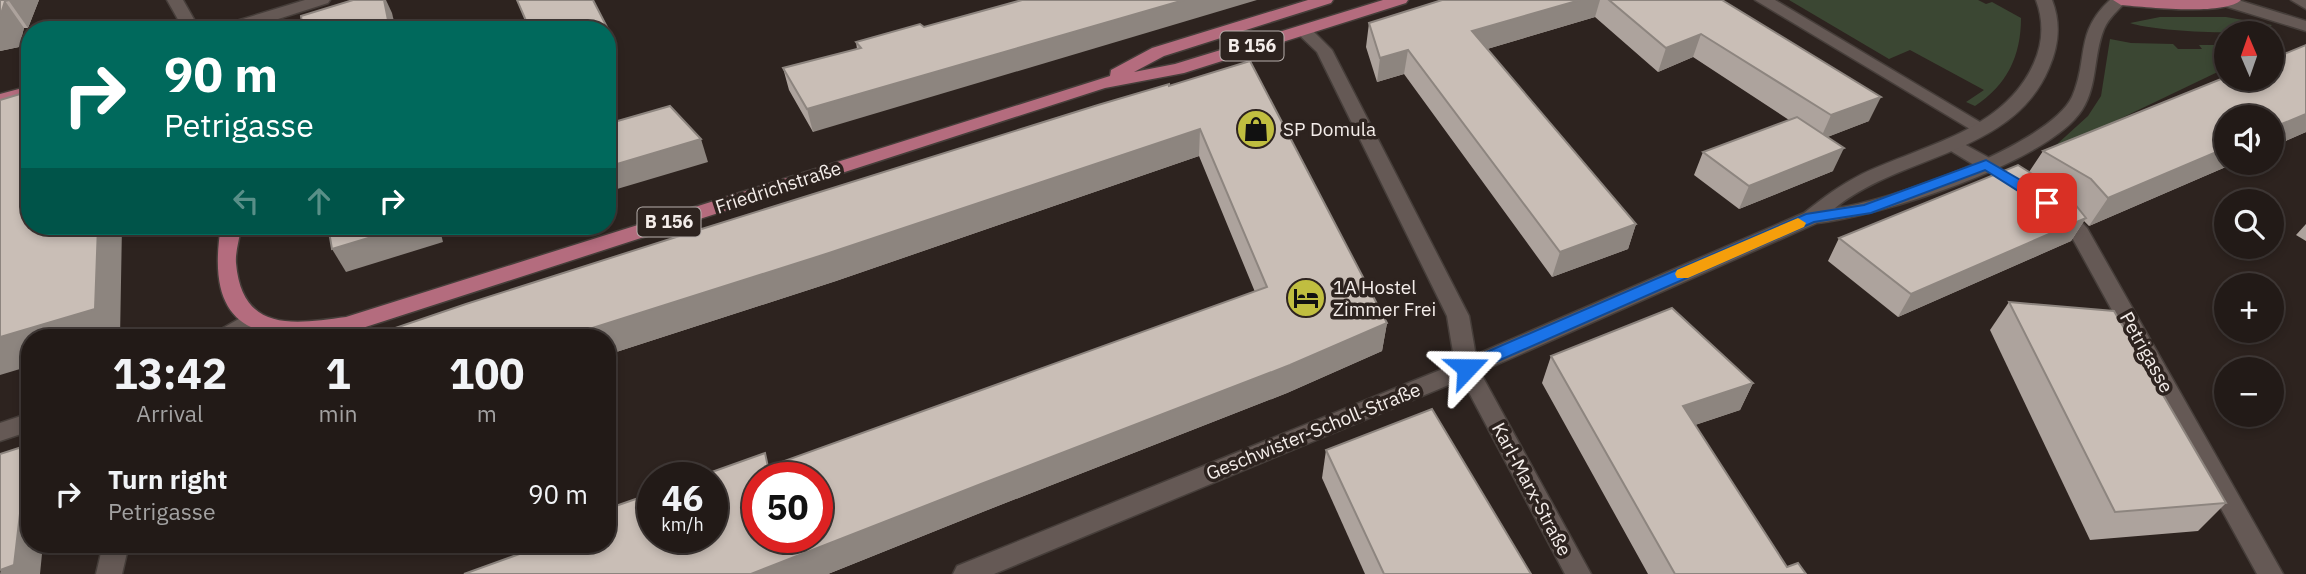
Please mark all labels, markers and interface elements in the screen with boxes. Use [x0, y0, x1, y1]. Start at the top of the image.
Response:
north arrow [2214, 21, 2284, 91]
map controls [2214, 21, 2284, 427]
road number: B 156 [1220, 32, 1284, 60]
text: 90 m [164, 42, 278, 105]
icon: right [49, 49, 140, 140]
text: Petrigasse [164, 104, 314, 146]
button: sound [2214, 105, 2284, 175]
shop icon: SP Domula [1235, 108, 1277, 150]
place label: SP Domula [1283, 117, 1376, 141]
street label: Friedrichstraße [712, 155, 844, 219]
pin [2017, 173, 2077, 233]
icon: left [227, 182, 265, 220]
icon: ahead [300, 182, 338, 220]
icon: right [373, 182, 411, 220]
icon: arrive [2028, 184, 2066, 222]
button: search [2214, 189, 2284, 259]
road number: B 156 [638, 208, 700, 236]
button: + [2214, 273, 2284, 343]
place label: 1A Hostel Zimmer Frei [1333, 275, 1436, 321]
hotel icon: 1A Hostel Zimmer Frei [1285, 277, 1327, 319]
street label: Petrigasse [2115, 307, 2179, 397]
position arrow [1430, 331, 1504, 405]
text: 13:42 [112, 346, 227, 401]
text: 1 [325, 346, 351, 401]
text: 100 [449, 346, 525, 401]
button: − [2214, 357, 2284, 427]
street label: Geschwister-Scholl-Straße [1202, 377, 1424, 485]
text: Arrival [136, 398, 203, 428]
text: min [319, 398, 357, 428]
text: m [477, 398, 497, 428]
street label: Karl-Marx-Straße [1487, 418, 1577, 560]
text: Turn right [108, 462, 227, 496]
speed limit sign: 50 [742, 462, 833, 553]
icon: right [49, 475, 87, 513]
text: 46 [661, 475, 704, 521]
text: 90 m [528, 477, 588, 511]
text: Petrigasse [108, 496, 216, 526]
text: km/h [661, 513, 704, 536]

